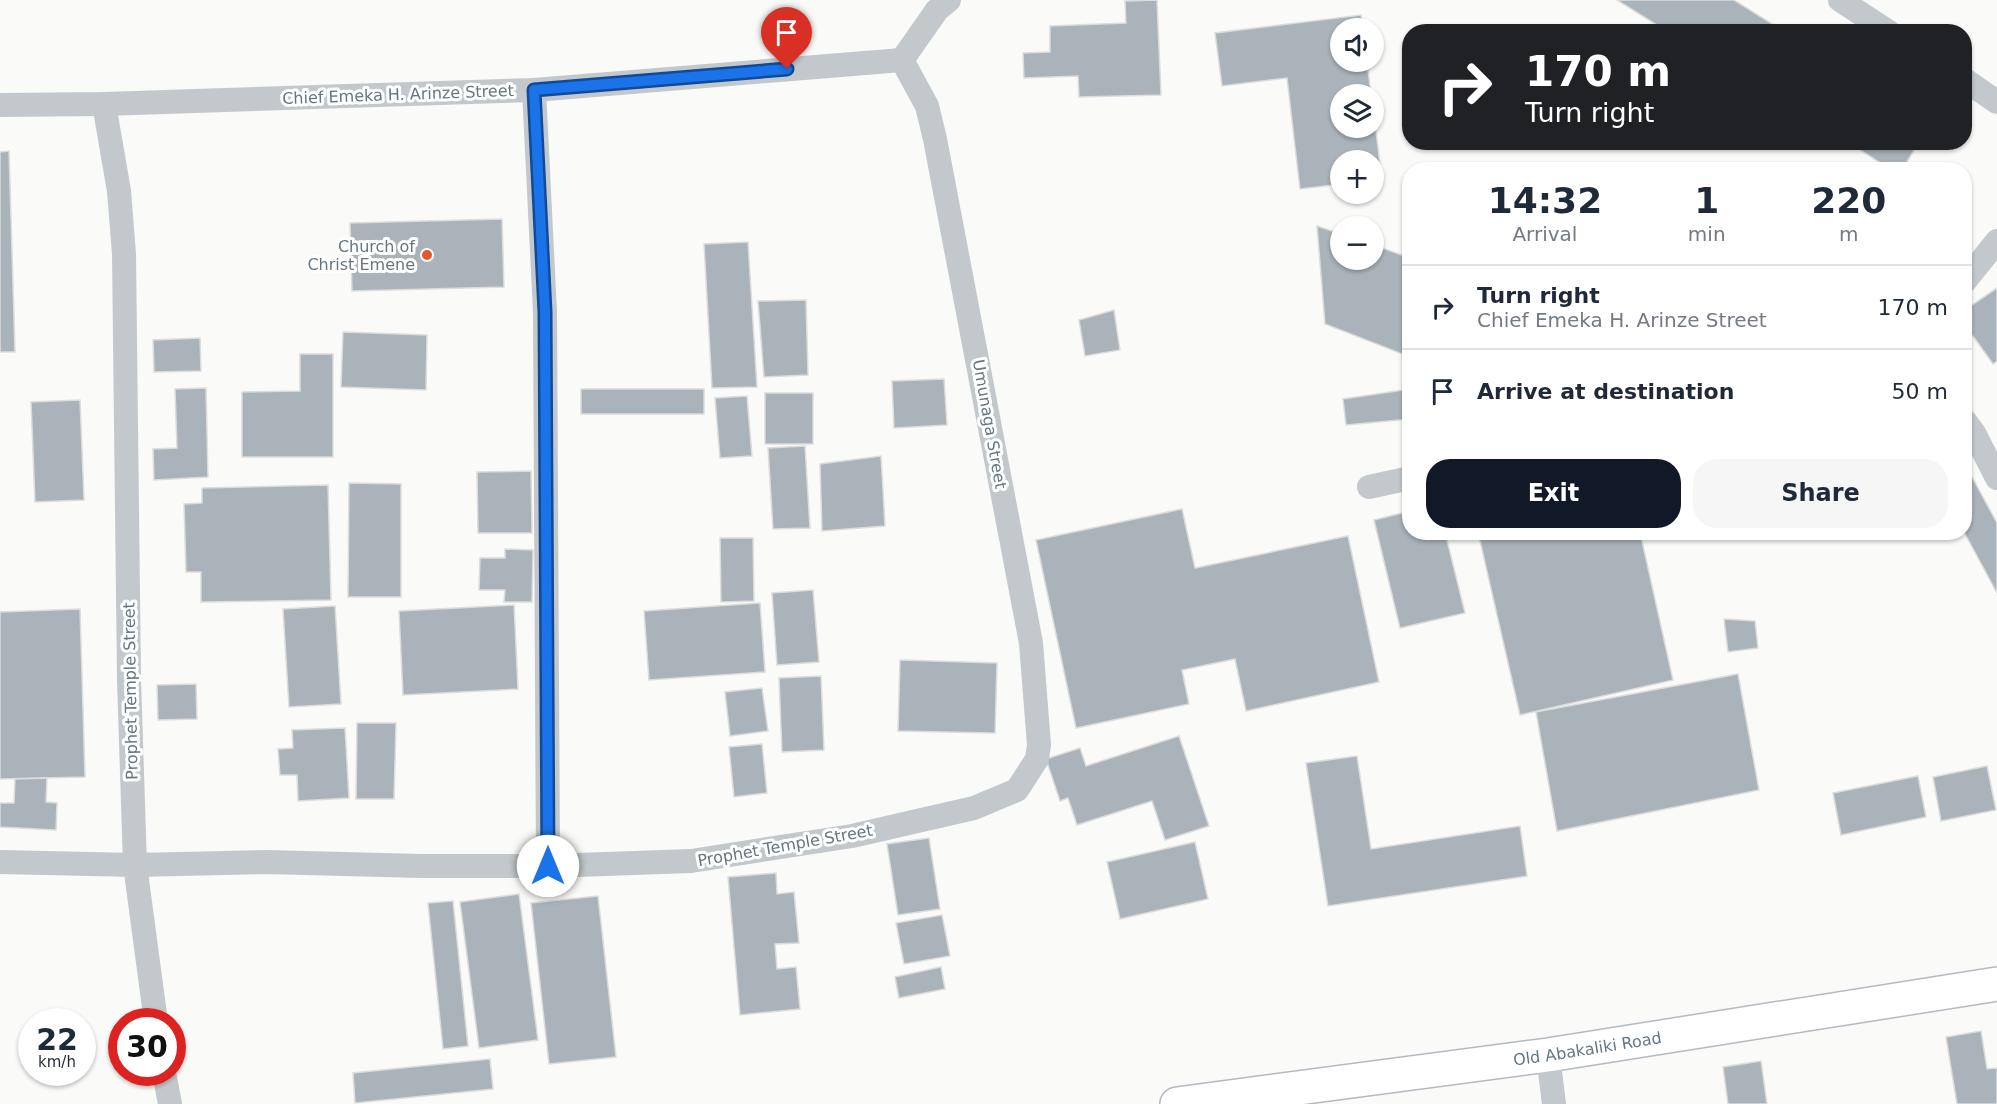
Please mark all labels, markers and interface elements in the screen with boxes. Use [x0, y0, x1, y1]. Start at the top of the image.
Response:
pin [761, 7, 812, 69]
icon: arrive [770, 16, 803, 49]
map controls [1330, 18, 1384, 270]
button: sound [1330, 18, 1384, 72]
text: 170 m [1525, 47, 1671, 96]
icon: right [1426, 48, 1504, 126]
street label: Chief Emeka H. Arinze Street [282, 81, 514, 108]
button: layers [1330, 84, 1384, 138]
text: Turn right [1525, 97, 1654, 128]
button: + [1330, 150, 1384, 204]
text: 14:32 [1488, 180, 1602, 221]
text: 1 [1694, 180, 1719, 221]
text: 220 [1811, 180, 1886, 221]
button: − [1330, 216, 1384, 270]
text: Arrival [1512, 222, 1577, 246]
text: min [1688, 222, 1726, 246]
text: m [1839, 222, 1859, 246]
place label: Church of Christ Emene [307, 237, 415, 274]
marker: Church of Christ Emene [420, 248, 434, 262]
text: Turn right [1477, 283, 1600, 308]
icon: right [1426, 291, 1459, 324]
text: 170 m [1878, 295, 1948, 320]
text: Chief Emeka H. Arinze Street [1477, 308, 1767, 332]
street label: Umunaga Street [969, 358, 1010, 490]
icon: arrive [1426, 375, 1459, 408]
text: Arrive at destination [1477, 379, 1734, 404]
text: 50 m [1892, 379, 1948, 404]
button: Exit [1426, 459, 1681, 528]
button: Share [1693, 459, 1948, 528]
street label: Prophet Temple Street [119, 602, 142, 780]
street label: Prophet Temple Street [696, 821, 874, 870]
position arrow [516, 834, 580, 898]
speed limit sign: 30 [108, 1008, 186, 1086]
text: 22 [36, 1022, 78, 1057]
street label: Old Abakaliki Road [1512, 1028, 1663, 1070]
text: km/h [38, 1053, 76, 1071]

